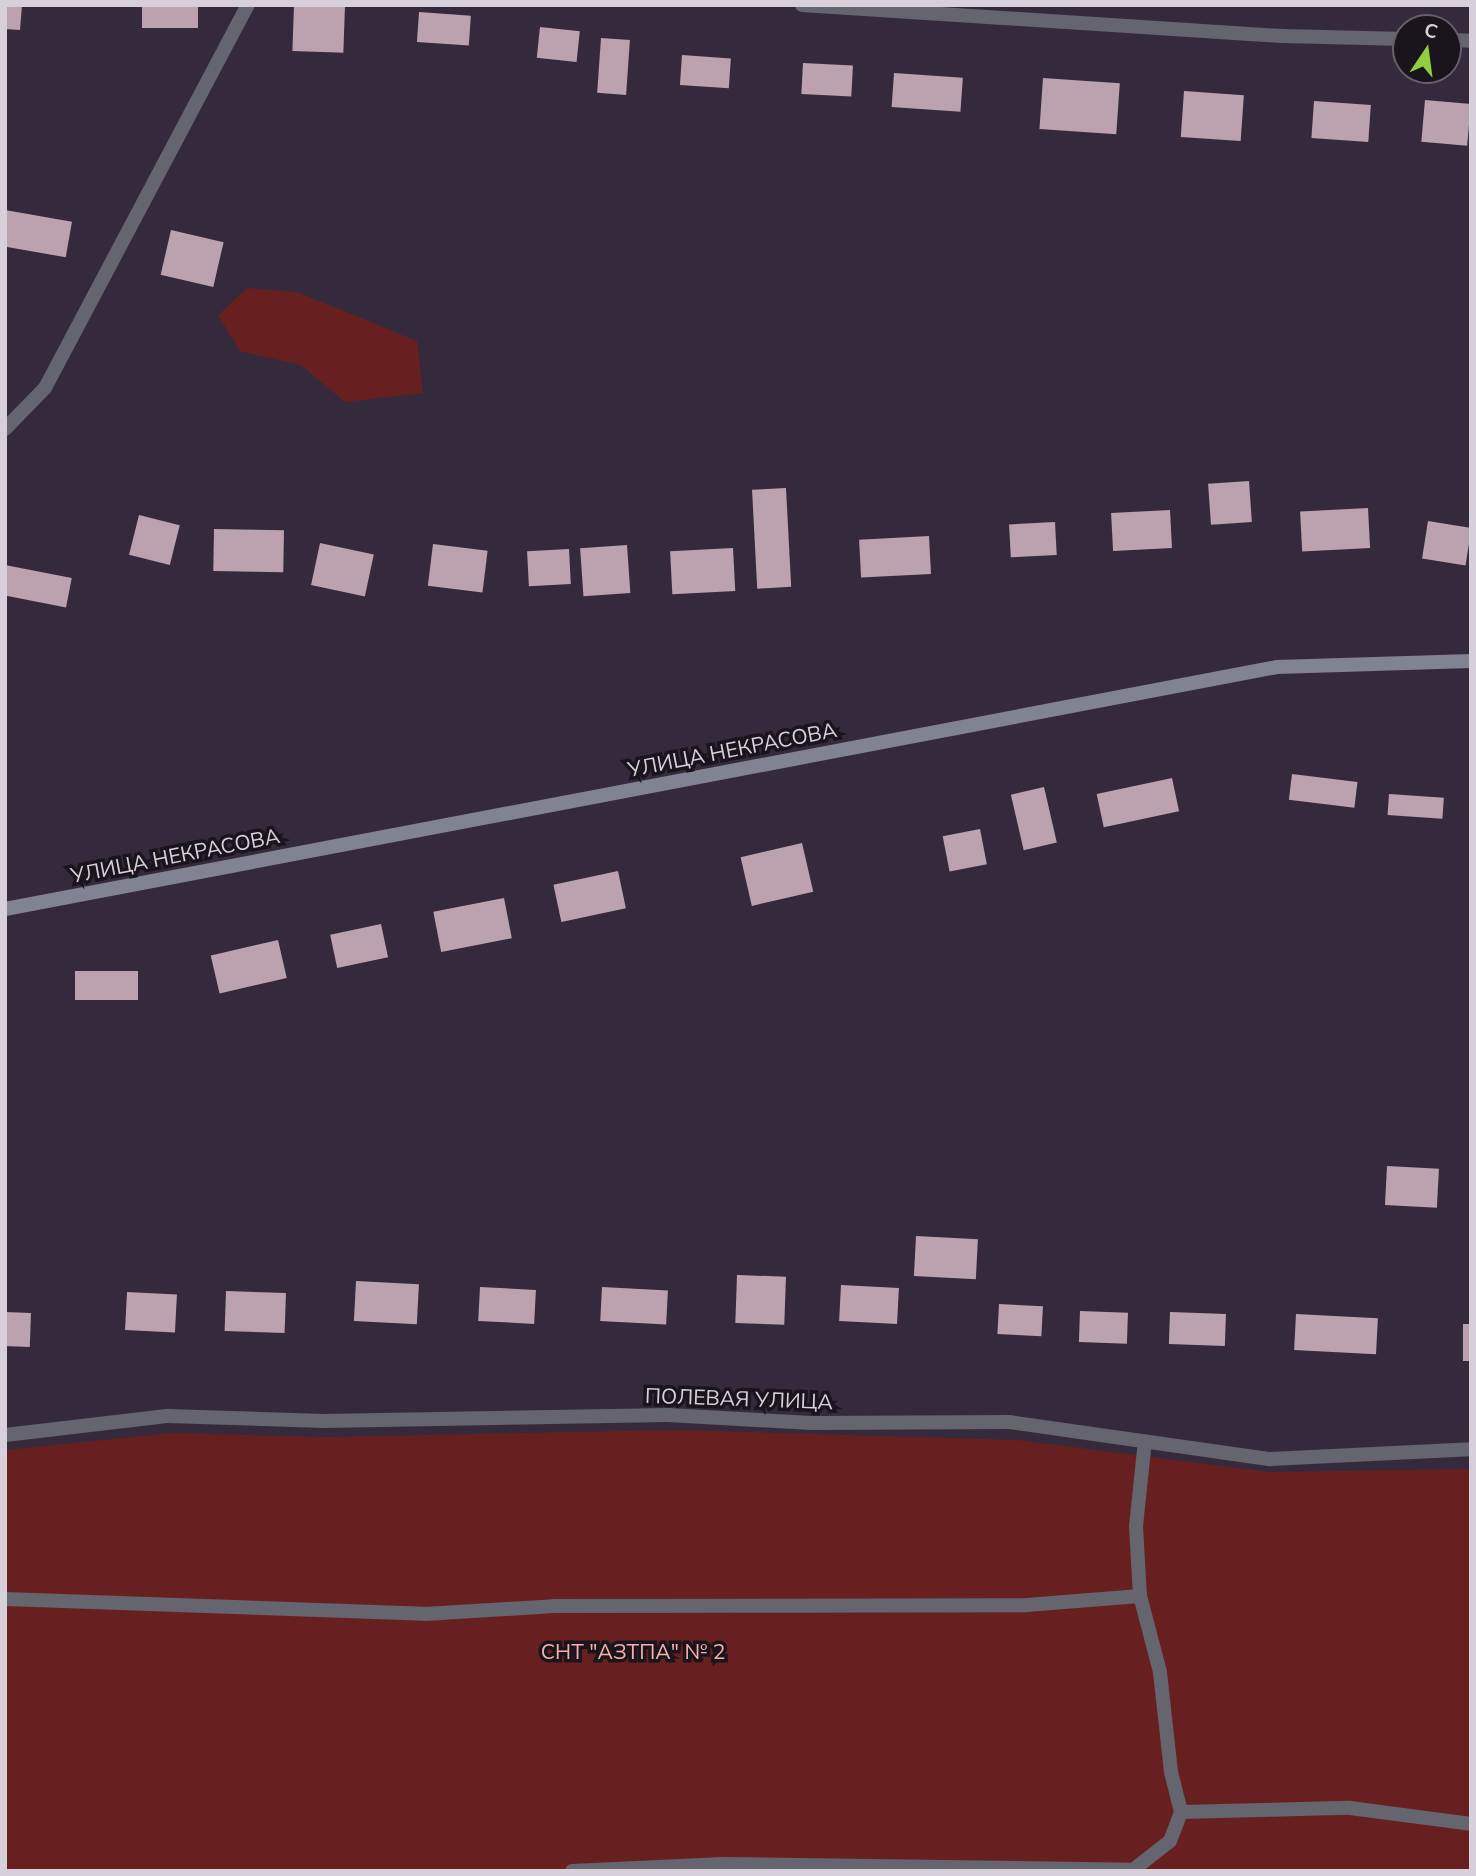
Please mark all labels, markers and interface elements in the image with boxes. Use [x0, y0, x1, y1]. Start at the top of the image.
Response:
north arrow [1392, 14, 1462, 84]
text: С [1422, 17, 1440, 44]
street label: УЛИЦА НЕКРАСОВА [625, 716, 839, 782]
street label: УЛИЦА НЕКРАСОВА [68, 822, 282, 888]
street label: ПОЛЕВАЯ УЛИЦА [645, 1382, 833, 1414]
park label: СНТ "АЗТПА" № 2 [541, 1638, 725, 1664]

